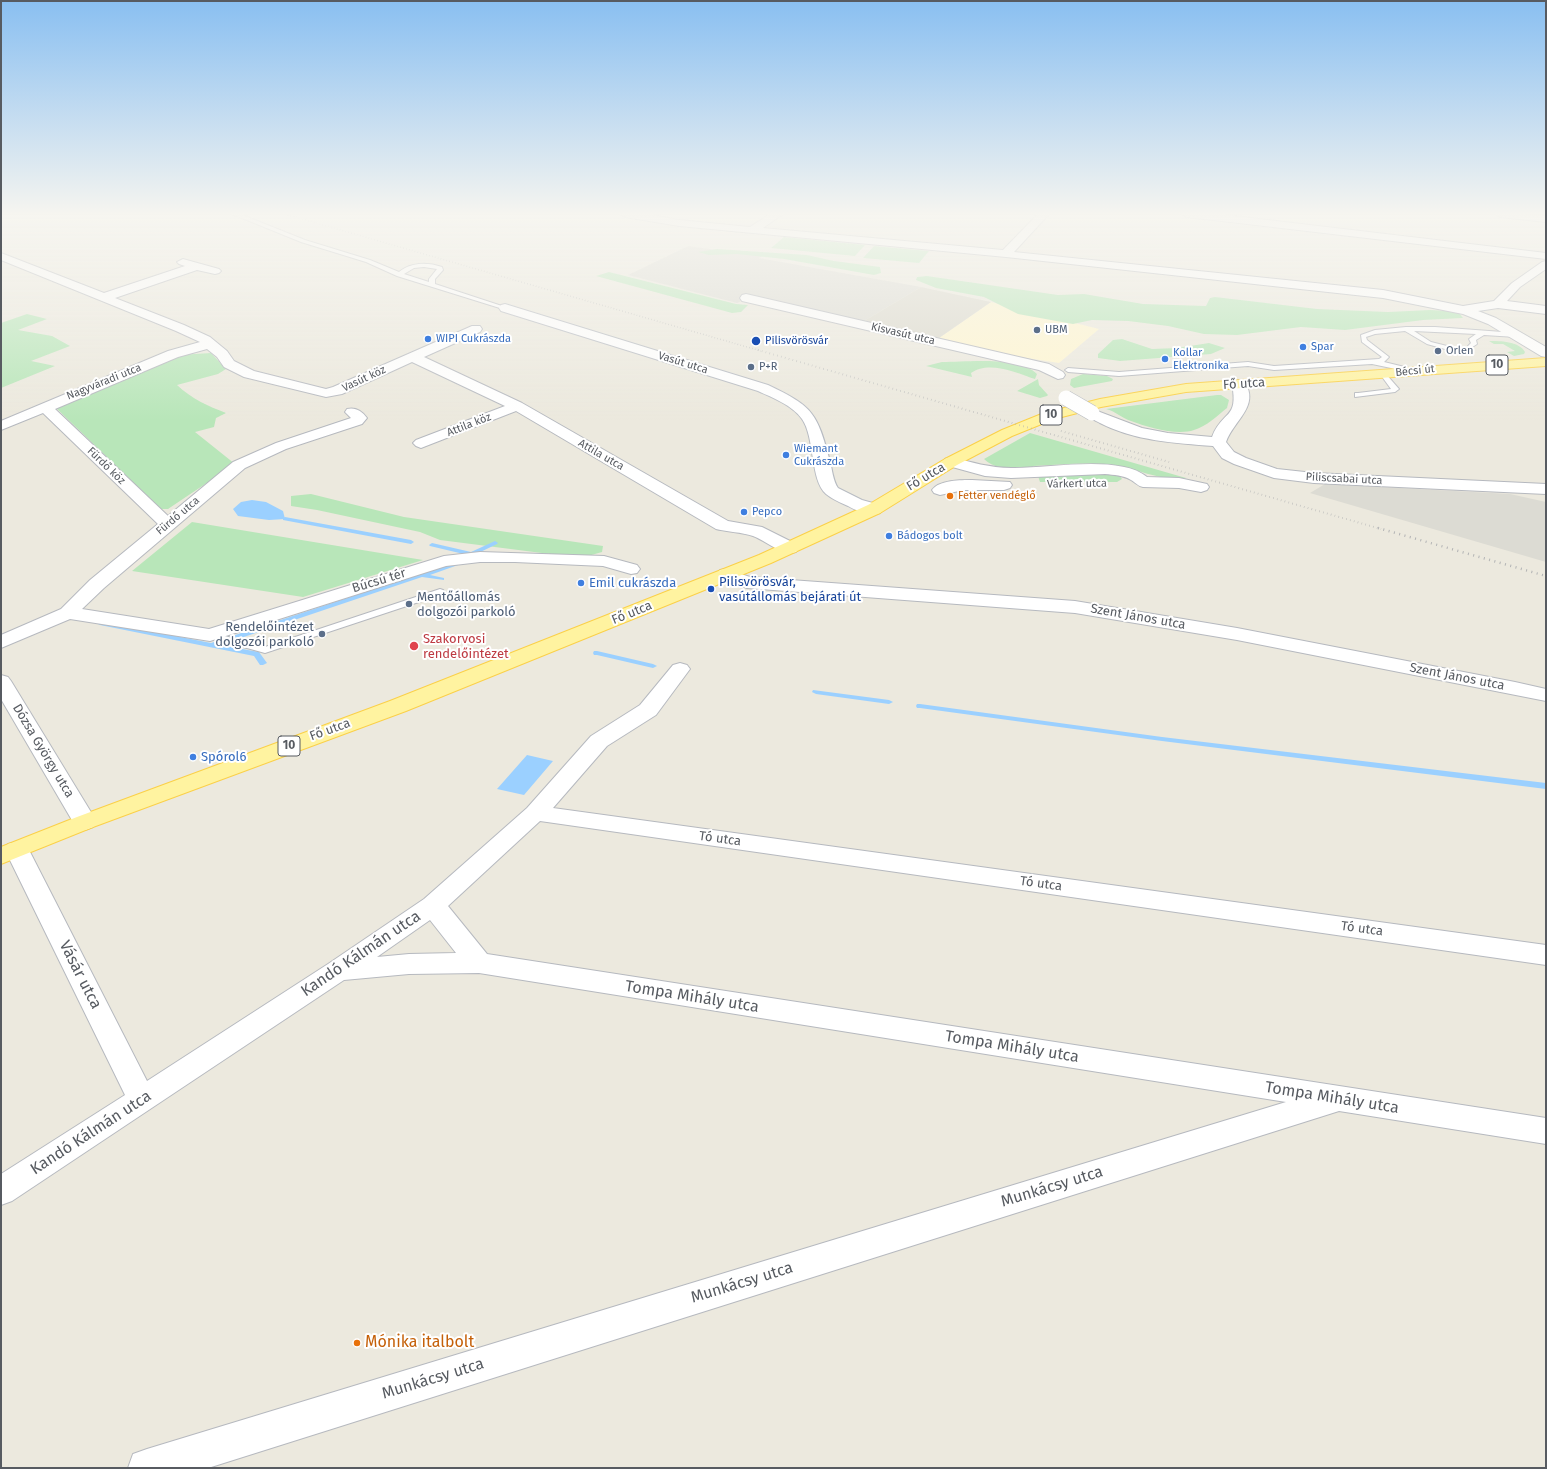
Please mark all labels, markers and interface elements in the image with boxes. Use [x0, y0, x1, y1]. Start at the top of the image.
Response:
street label: Kisvasút utca [870, 320, 936, 348]
place label: UBM [1045, 323, 1068, 337]
marker: UBM [1032, 325, 1042, 335]
place label: WIPI Cukrászda [436, 332, 511, 346]
marker: WIPI Cukrászda [423, 334, 433, 344]
place label: Pilisvörösvár [765, 334, 828, 348]
marker: Pilisvörösvár [750, 335, 762, 347]
place label: Spar [1311, 340, 1334, 354]
marker: Spar [1298, 342, 1308, 352]
place label: Orlen [1446, 344, 1473, 358]
place label: Kollar Elektronika [1173, 346, 1229, 372]
marker: Orlen [1433, 346, 1443, 356]
street label: Vasút utca [657, 349, 709, 377]
marker: Kollar Elektronika [1160, 354, 1170, 364]
road number: 10 [1486, 355, 1508, 375]
place label: P+R [759, 360, 777, 374]
street label: Nagyváradi utca [65, 361, 143, 403]
marker: P+R [746, 362, 756, 372]
street label: Bécsi út [1395, 362, 1435, 380]
street label: Vasút köz [340, 363, 388, 395]
street label: Fő utca [1222, 375, 1266, 393]
road number: 10 [1040, 405, 1062, 425]
street label: Attila köz [445, 411, 493, 439]
street label: Attila utca [576, 437, 626, 473]
place label: Wiemant Cukrászda [794, 442, 844, 468]
street label: Fürdő köz [84, 445, 128, 487]
marker: Wiemant Cukrászda [781, 450, 791, 460]
street label: Fő utca [904, 459, 948, 495]
street label: Piliscsabai utca [1305, 470, 1383, 488]
street label: Várkert utca [1047, 477, 1107, 491]
place label: Fetter vendéglő [958, 489, 1036, 503]
marker: Fetter vendéglő [945, 491, 955, 501]
street label: Fürdő utca [154, 494, 202, 538]
place label: Pepco [752, 505, 782, 519]
marker: Pepco [739, 507, 749, 517]
place label: Bádogos bolt [897, 529, 963, 543]
marker: Bádogos bolt [884, 531, 894, 541]
street label: Búcsú tér [350, 565, 408, 597]
place label: Pilisvörösvár, vasútállomás bejárati út [719, 574, 861, 605]
place label: Emil cukrászda [589, 575, 676, 591]
marker: Emil cukrászda [576, 578, 586, 588]
marker: Pilisvörösvár, vasútállomás bejárati út [706, 584, 716, 594]
place label: Mentőállomás dolgozói parkoló [417, 589, 516, 620]
street label: Fő utca [610, 598, 654, 628]
marker: Mentőállomás dolgozói parkoló [404, 599, 414, 609]
street label: Szent János utca [1089, 601, 1187, 633]
place label: Rendelőintézet dolgozói parkoló [215, 619, 314, 650]
marker: Rendelőintézet dolgozói parkoló [317, 629, 327, 639]
place label: Szakorvosi rendelőintézet [423, 631, 509, 662]
marker: Szakorvosi rendelőintézet [408, 640, 420, 652]
street label: Szent János utca [1408, 660, 1506, 694]
street label: Dózsa György utca [9, 701, 77, 801]
street label: Fő utca [308, 715, 352, 745]
road number: 10 [278, 736, 300, 756]
place label: Spórol6 [201, 749, 246, 765]
marker: Spórol6 [188, 752, 198, 762]
street label: Tó utca [698, 828, 742, 850]
street label: Tó utca [1019, 873, 1063, 895]
street label: Kandó Kálmán utca [298, 907, 424, 1001]
street label: Tó utca [1340, 918, 1384, 940]
street label: Vásár utca [55, 938, 105, 1012]
street label: Tompa Mihály utca [624, 977, 760, 1017]
street label: Tompa Mihály utca [944, 1027, 1080, 1067]
street label: Tompa Mihály utca [1264, 1078, 1400, 1118]
street label: Kandó Kálmán utca [27, 1087, 155, 1179]
street label: Munkácsy utca [999, 1162, 1105, 1212]
street label: Munkácsy utca [689, 1258, 795, 1308]
place label: Mónika italbolt [365, 1333, 474, 1353]
marker: Mónika italbolt [352, 1338, 362, 1348]
street label: Munkácsy utca [380, 1354, 486, 1404]

